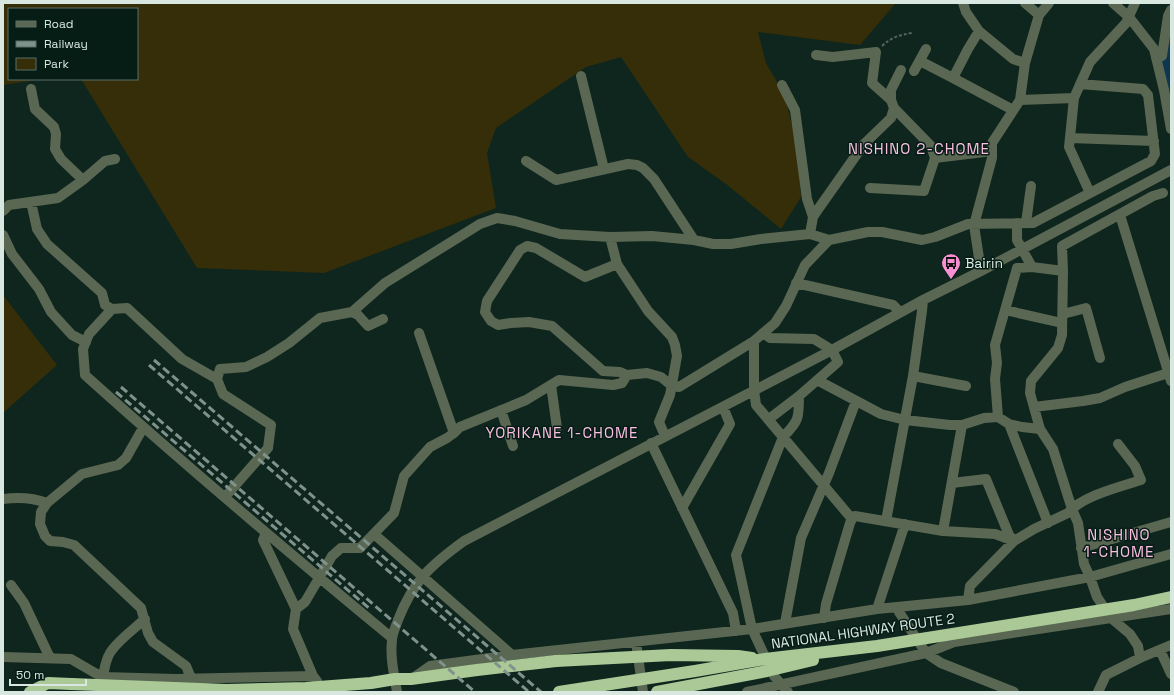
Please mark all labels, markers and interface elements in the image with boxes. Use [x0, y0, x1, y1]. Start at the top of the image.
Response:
legend [8, 8, 138, 80]
text: Road [44, 16, 73, 32]
text: Railway [44, 36, 88, 52]
text: Park [44, 56, 69, 72]
district label: NISHINO 2-CHOME [848, 139, 990, 158]
bus stop icon: Bairin [940, 252, 962, 280]
place label: Bairin [965, 254, 1003, 272]
district label: YORIKANE 1-CHOME [486, 423, 638, 442]
district label: NISHINO 1-CHOME [1083, 525, 1155, 561]
street label: NATIONAL HIGHWAY ROUTE 2 [770, 609, 956, 653]
scale bar [10, 661, 86, 687]
text: 50 m [16, 667, 44, 683]

